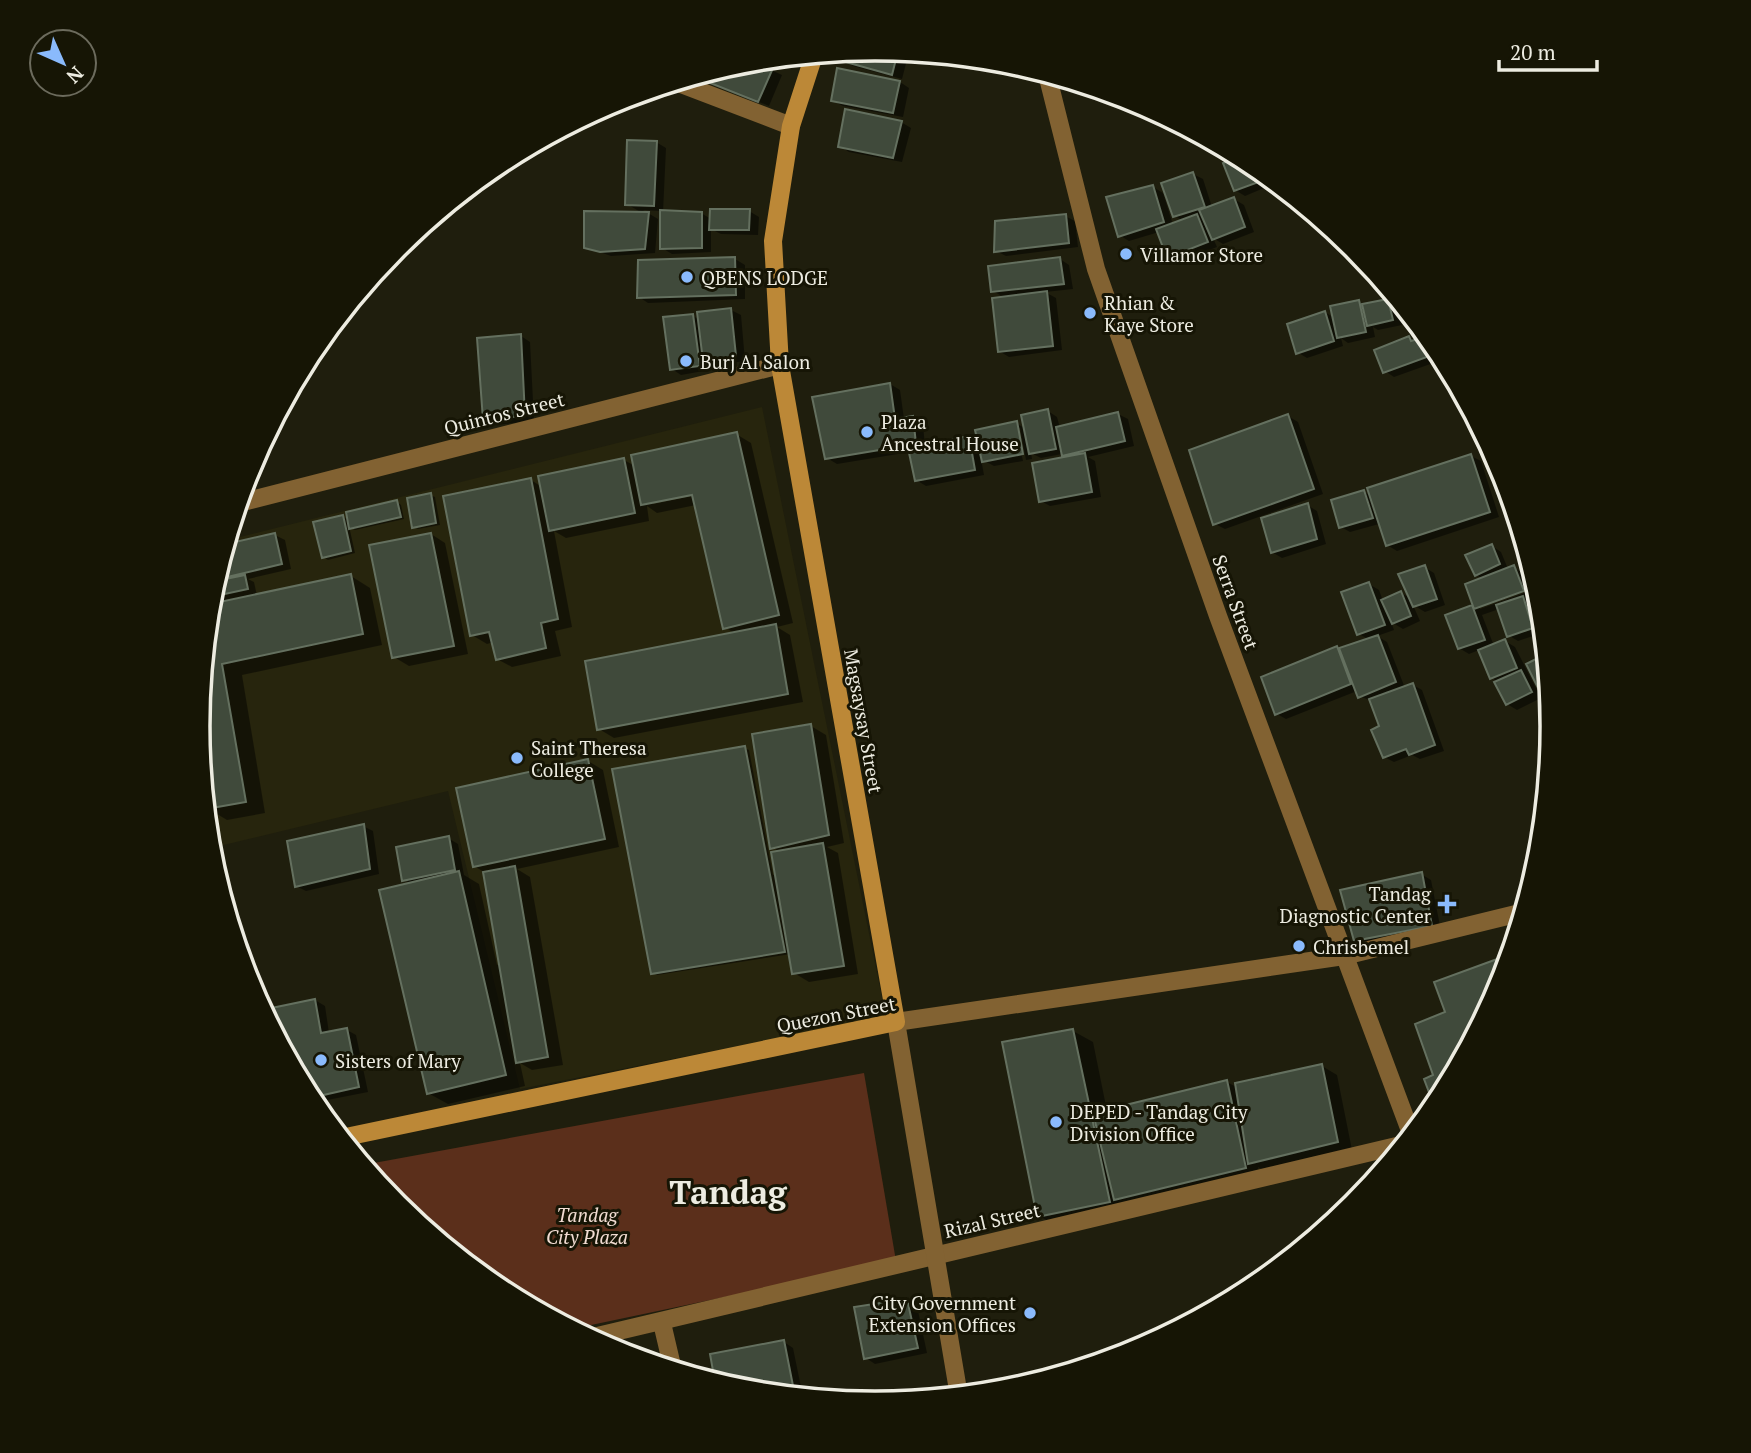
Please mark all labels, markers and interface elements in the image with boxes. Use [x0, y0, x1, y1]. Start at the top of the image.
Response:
north arrow [28, 28, 98, 98]
scale bar [1499, 28, 1597, 72]
text: 20 m [1510, 38, 1556, 66]
text: N [61, 61, 89, 90]
place label: Villamor Store [1140, 242, 1263, 267]
marker: Villamor Store [1118, 246, 1134, 262]
place label: QBENS LODGE [701, 265, 828, 290]
marker: QBENS LODGE [679, 269, 695, 285]
place label: Rhian & Kaye Store [1104, 290, 1194, 337]
marker: Rhian & Kaye Store [1082, 305, 1098, 321]
place label: Burj Al Salon [700, 349, 810, 374]
marker: Burj Al Salon [678, 353, 694, 369]
street label: Quintos Street [441, 386, 567, 440]
place label: Plaza Ancestral House [881, 409, 1019, 456]
marker: Plaza Ancestral House [859, 424, 875, 440]
street label: Serra Street [1207, 551, 1265, 653]
street label: Magsaysay Street [839, 647, 889, 795]
place label: Saint Theresa College [531, 735, 647, 782]
marker: Saint Theresa College [509, 750, 525, 766]
place label: Tandag Diagnostic Center [1279, 881, 1432, 928]
marker: Tandag Diagnostic Center [1437, 894, 1457, 914]
place label: Chrisbemel [1313, 934, 1409, 959]
marker: Chrisbemel [1291, 938, 1307, 954]
street label: Quezon Street [774, 990, 898, 1038]
place label: Sisters of Mary [335, 1048, 461, 1073]
marker: Sisters of Mary [313, 1052, 329, 1068]
place label: DEPED - Tandag City Division Office [1070, 1099, 1248, 1146]
marker: DEPED - Tandag City Division Office [1048, 1114, 1064, 1130]
district label: Tandag [669, 1170, 788, 1213]
street label: Rizal Street [942, 1197, 1042, 1243]
park label: Tandag City Plaza [546, 1202, 628, 1249]
place label: City Government Extension Offices [869, 1290, 1016, 1337]
marker: City Government Extension Offices [1022, 1305, 1038, 1321]

